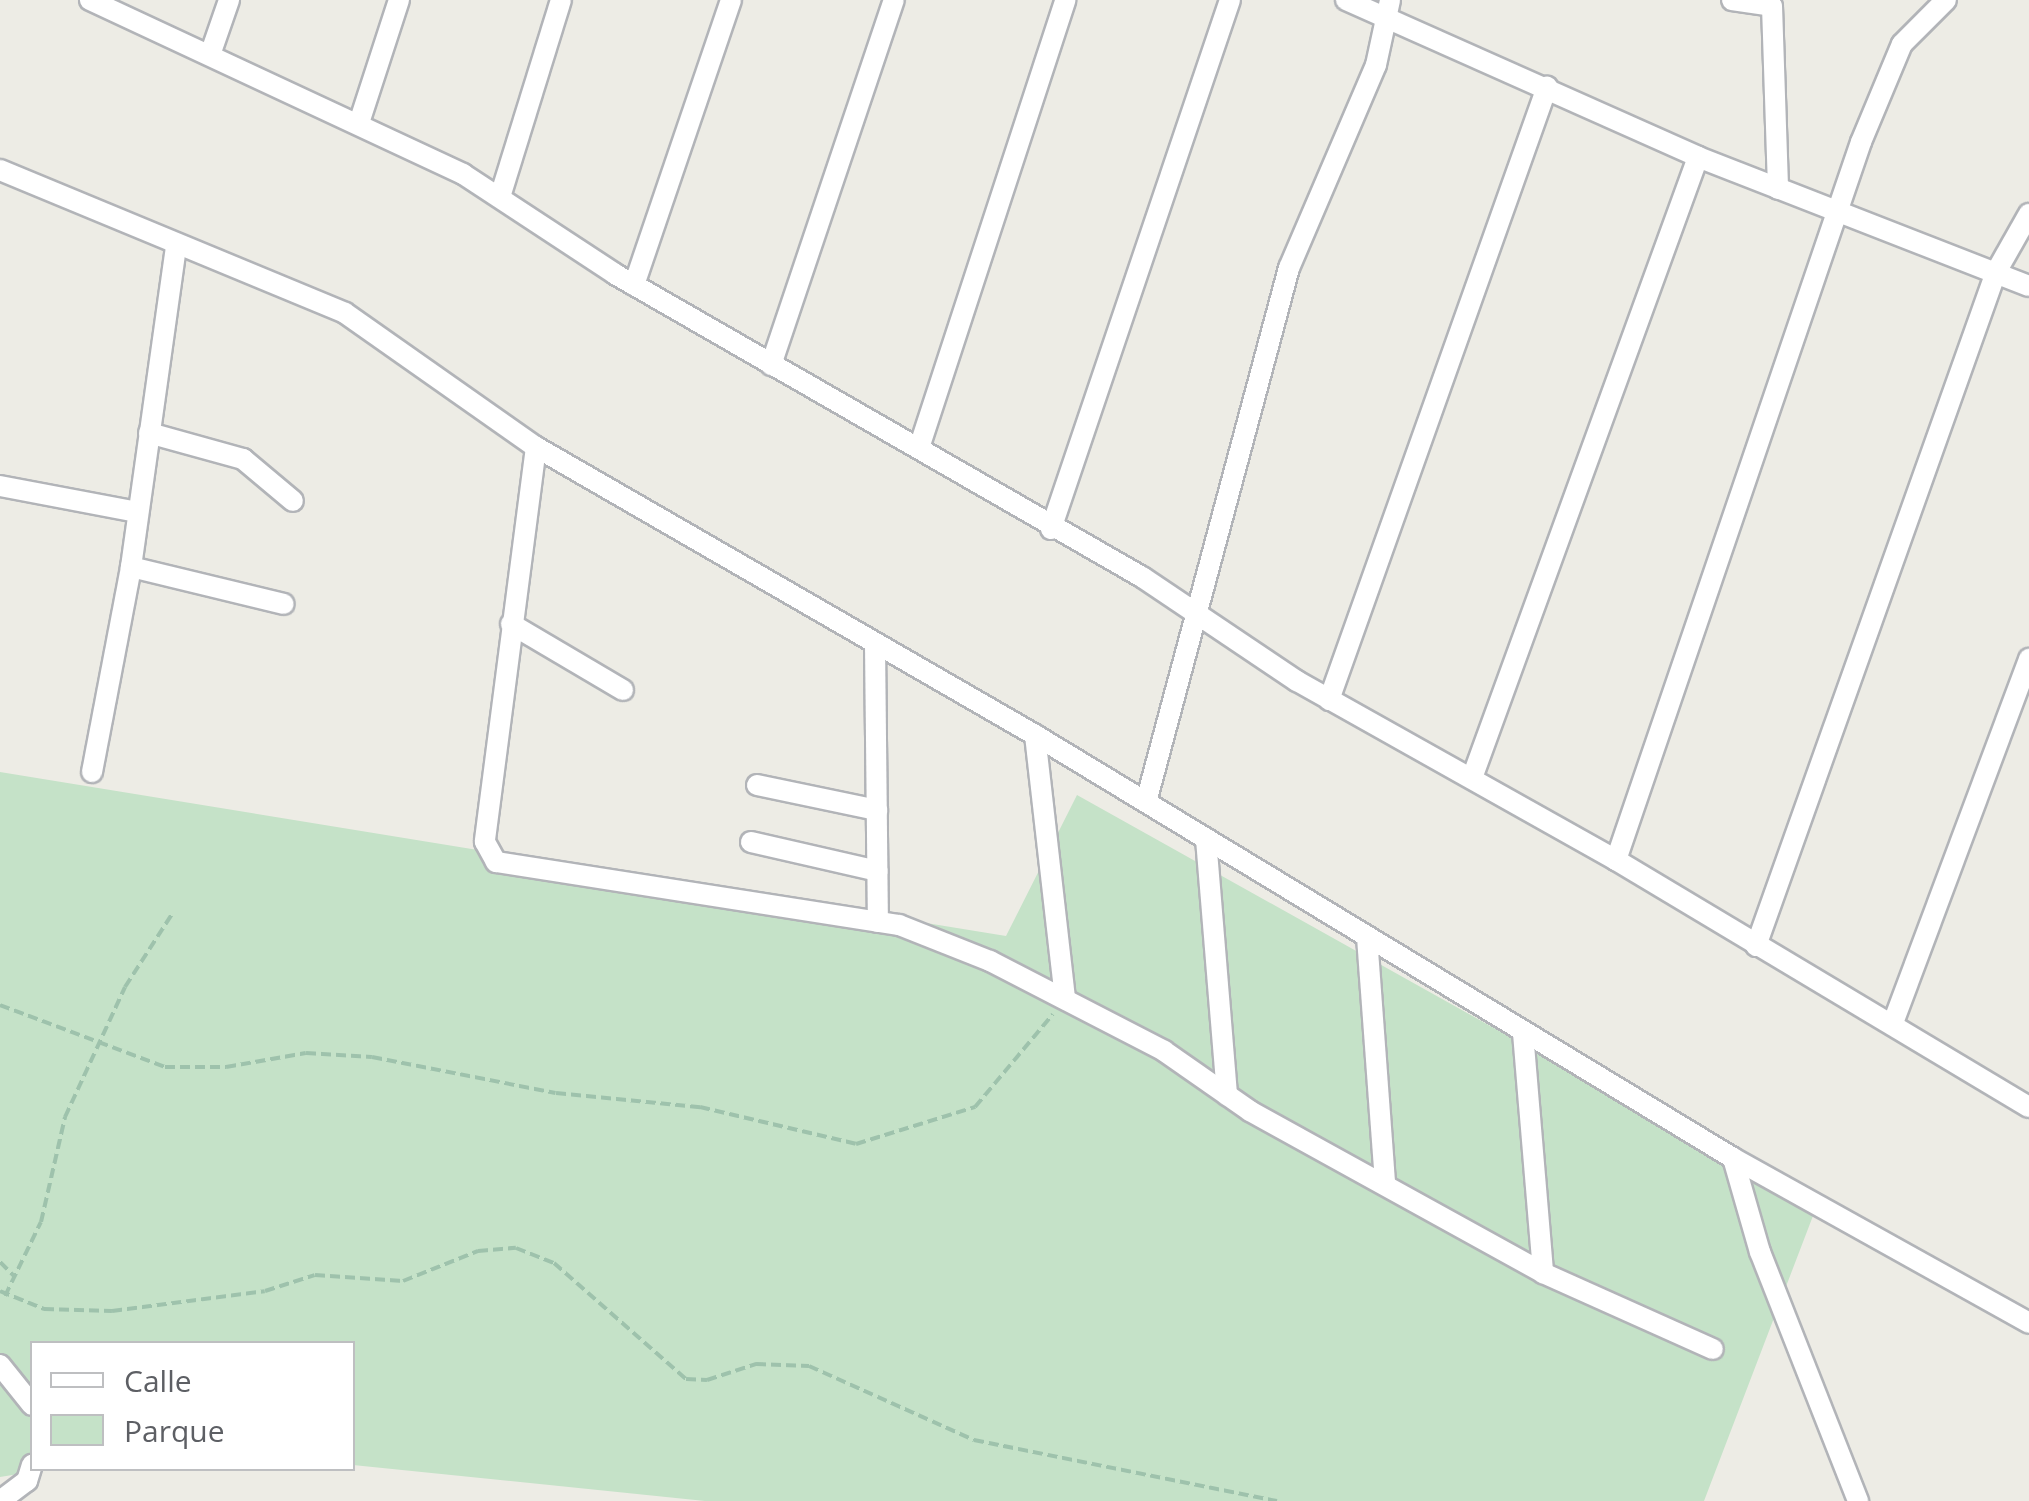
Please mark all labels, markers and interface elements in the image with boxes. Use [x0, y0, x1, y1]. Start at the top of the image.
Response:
legend [30, 1341, 355, 1471]
text: Calle [124, 1360, 192, 1401]
text: Parque [124, 1410, 225, 1451]

